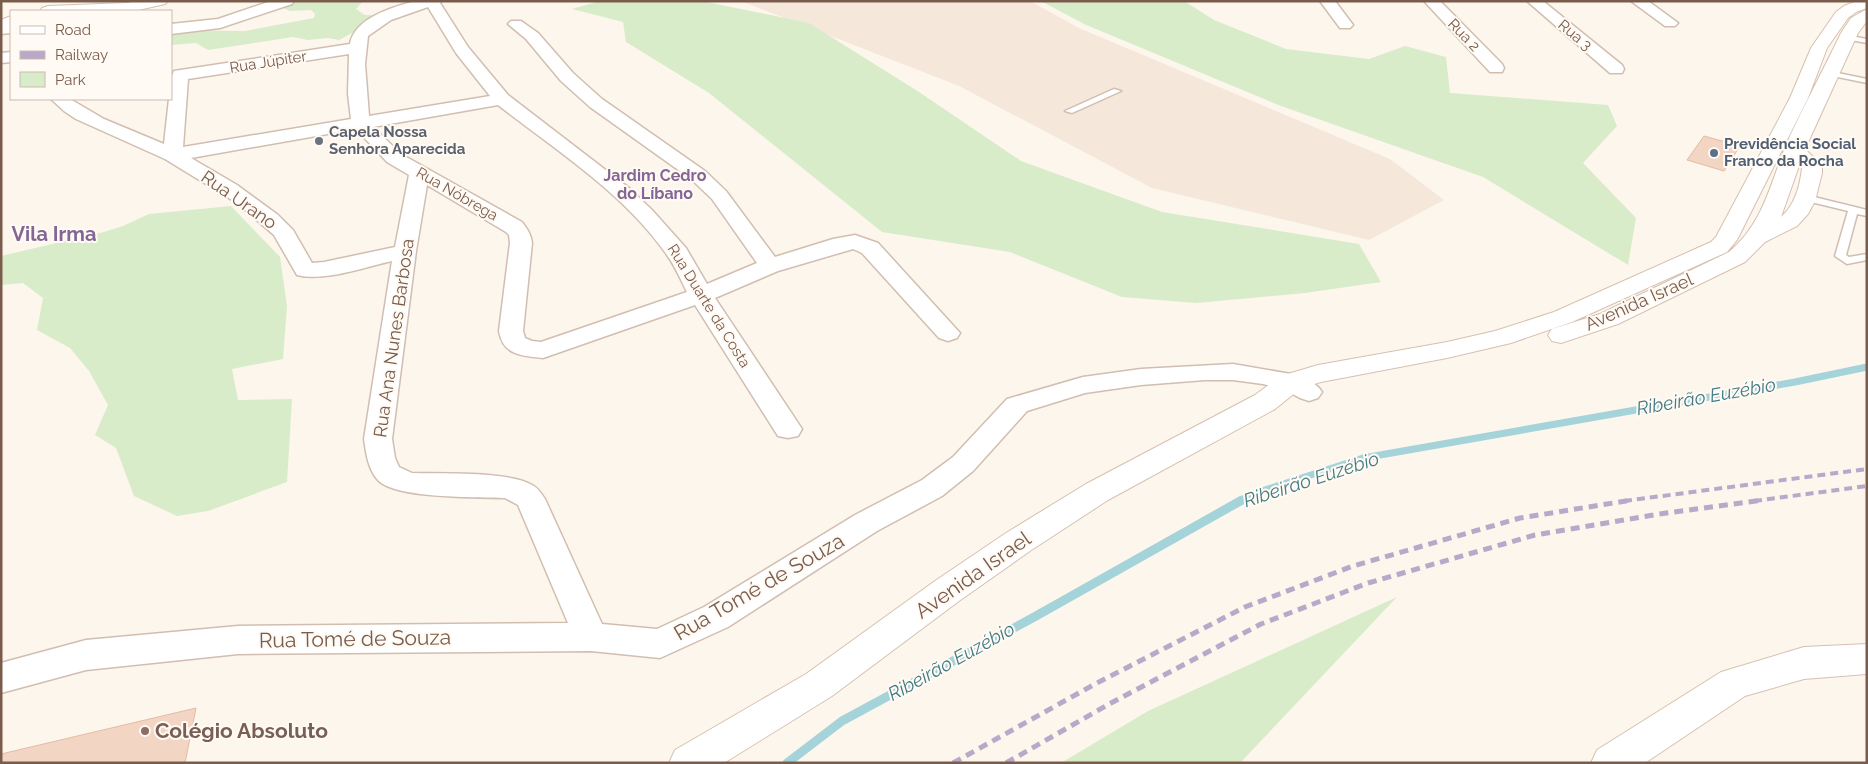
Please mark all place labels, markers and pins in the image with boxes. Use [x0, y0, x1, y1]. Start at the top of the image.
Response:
place label: Capela Nossa Senhora Aparecida [329, 123, 466, 158]
marker: Capela Nossa Senhora Aparecida [313, 135, 325, 147]
place label: Previdência Social Franco da Rocha [1724, 135, 1856, 170]
marker: Previdência Social Franco da Rocha [1708, 147, 1720, 159]
place label: Colégio Absoluto [155, 718, 328, 743]
marker: Colégio Absoluto [139, 725, 151, 737]

